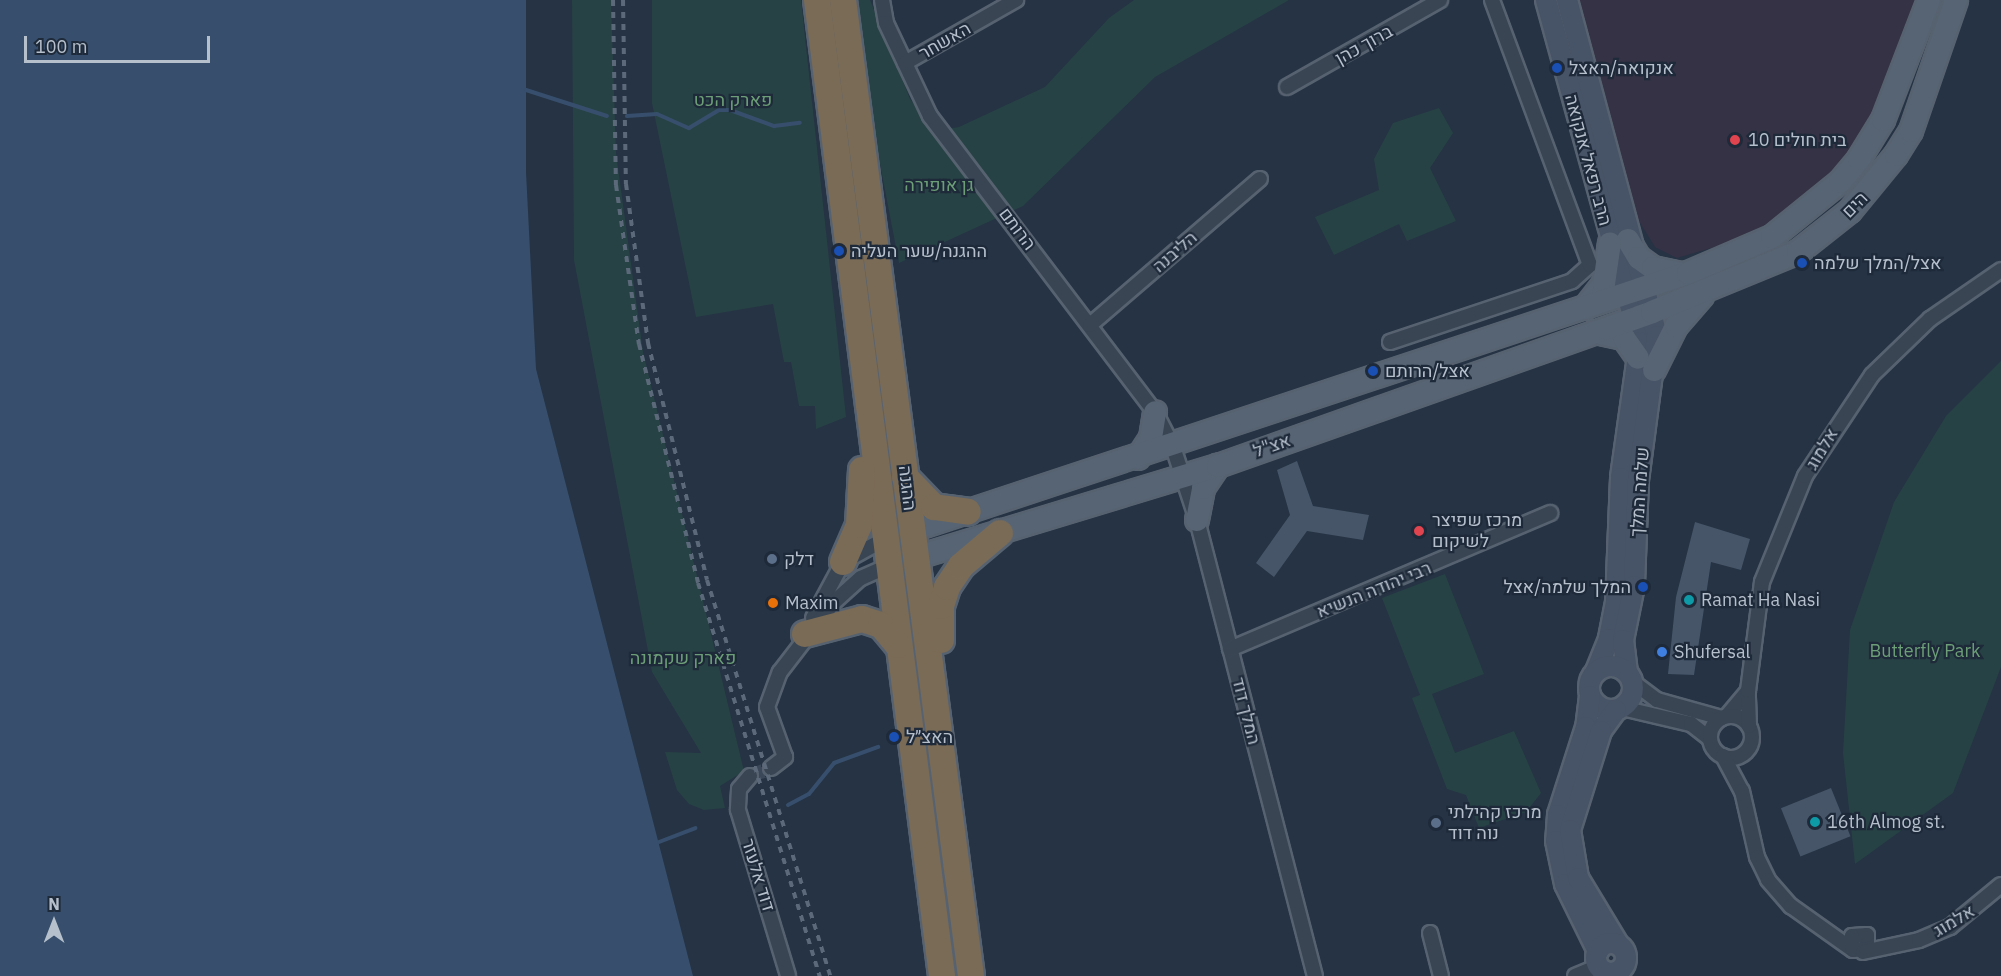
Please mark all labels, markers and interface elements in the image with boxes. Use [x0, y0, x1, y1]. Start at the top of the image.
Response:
street label: האשחר [915, 18, 975, 64]
street label: ברוך כהן [1332, 20, 1396, 70]
scale bar [27, 24, 213, 62]
text: 100 m [35, 35, 87, 58]
place label: אנקואה/האצל [1569, 57, 1674, 79]
marker: אנקואה/האצל [1550, 61, 1564, 75]
park label: פארק הכט [694, 89, 772, 111]
street label: הרב רפאל אנקואה [1560, 92, 1616, 228]
place label: בית חולים 10 [1748, 129, 1847, 151]
marker: בית חולים 10 [1726, 131, 1744, 149]
park label: גן אופירה [904, 174, 974, 196]
street label: הים [1838, 188, 1872, 222]
street label: הרותם [994, 204, 1040, 254]
street label: הליבנה [1148, 227, 1202, 277]
place label: ההגנה/שער העליה [851, 240, 987, 262]
marker: ההגנה/שער העליה [832, 244, 846, 258]
place label: אצל/המלך שלמה [1814, 252, 1941, 274]
marker: אצל/המלך שלמה [1795, 256, 1809, 270]
place label: אצל/הרותם [1385, 360, 1470, 382]
marker: אצל/הרותם [1366, 364, 1380, 378]
street label: אלמוג [1801, 424, 1843, 474]
street label: אצ"ל [1250, 430, 1294, 462]
street label: שלמה המלך [1626, 446, 1654, 538]
street label: ההגנה [894, 464, 920, 512]
place label: מרכז שפיצר לשיקום [1432, 510, 1522, 552]
marker: מרכז שפיצר לשיקום [1410, 522, 1428, 540]
place label: דלק [784, 548, 814, 570]
marker: דלק [765, 552, 779, 566]
street label: רבי יהודה הנשיא [1313, 557, 1435, 623]
place label: המלך שלמה/אצל [1504, 576, 1631, 598]
marker: המלך שלמה/אצל [1636, 580, 1650, 594]
place label: Ramat Ha Nasi [1701, 589, 1820, 611]
place label: Maxim [785, 592, 839, 614]
marker: Ramat Ha Nasi [1682, 593, 1696, 607]
marker: Maxim [766, 596, 780, 610]
park label: Butterfly Park [1869, 640, 1981, 662]
place label: Shufersal [1674, 641, 1750, 663]
marker: Shufersal [1655, 645, 1669, 659]
park label: פארק שקמונה [630, 647, 736, 669]
street label: המלך דוד [1227, 675, 1265, 747]
place label: האצ״ל [906, 726, 953, 748]
marker: האצ״ל [887, 730, 901, 744]
place label: מרכז קהילתי נוה דוד [1448, 802, 1542, 844]
place label: 16th Almog st. [1827, 811, 1945, 833]
marker: 16th Almog st. [1808, 815, 1822, 829]
marker: מרכז קהילתי נוה דוד [1429, 816, 1443, 830]
street label: דוד אלעזר [737, 836, 779, 914]
north arrow [24, 892, 84, 952]
text: N [48, 894, 60, 914]
street label: אלמוג [1929, 900, 1979, 942]

